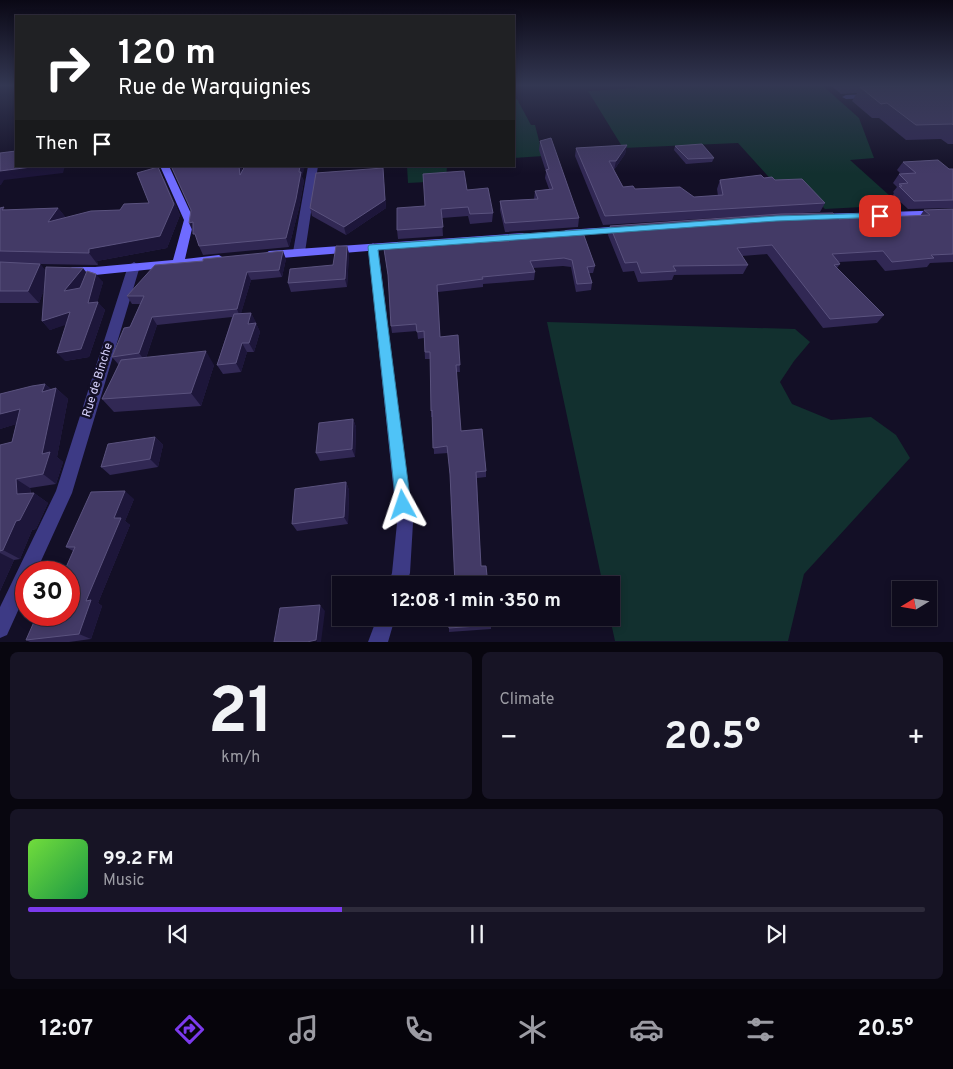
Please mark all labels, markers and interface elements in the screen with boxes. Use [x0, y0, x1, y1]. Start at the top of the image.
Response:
text: 120 m [118, 32, 216, 76]
icon: right [35, 35, 100, 100]
text: Rue de Warquignies [118, 75, 311, 102]
icon: arrive [88, 130, 116, 158]
text: Then [35, 132, 78, 156]
pin [859, 195, 901, 237]
icon: arrive [866, 202, 894, 230]
street label: Rue de Binche [79, 341, 117, 419]
position arrow [376, 478, 428, 530]
speed limit sign: 30 [15, 561, 80, 626]
north arrow [892, 581, 938, 626]
map controls [892, 581, 937, 626]
text: 12:08 · 1 min · 350 m [391, 589, 561, 613]
text: 21 [208, 674, 274, 756]
text: Climate [500, 690, 554, 710]
text: 20.5° [664, 714, 760, 763]
text: − [500, 721, 518, 757]
text: + [907, 721, 925, 757]
text: km/h [221, 748, 260, 768]
text: 99.2 FM [103, 847, 174, 871]
text: Music [103, 871, 144, 891]
icon: previous [164, 920, 192, 948]
icon: pause [463, 920, 491, 948]
icon: next [762, 920, 790, 948]
icon: directions [172, 1012, 207, 1047]
icon: music [286, 1012, 321, 1047]
icon: phone [401, 1012, 436, 1047]
icon: climate [515, 1012, 550, 1047]
icon: car [629, 1012, 664, 1047]
icon: filters [743, 1012, 778, 1047]
text: 12:07 [40, 1016, 93, 1043]
text: 20.5° [857, 1016, 913, 1043]

